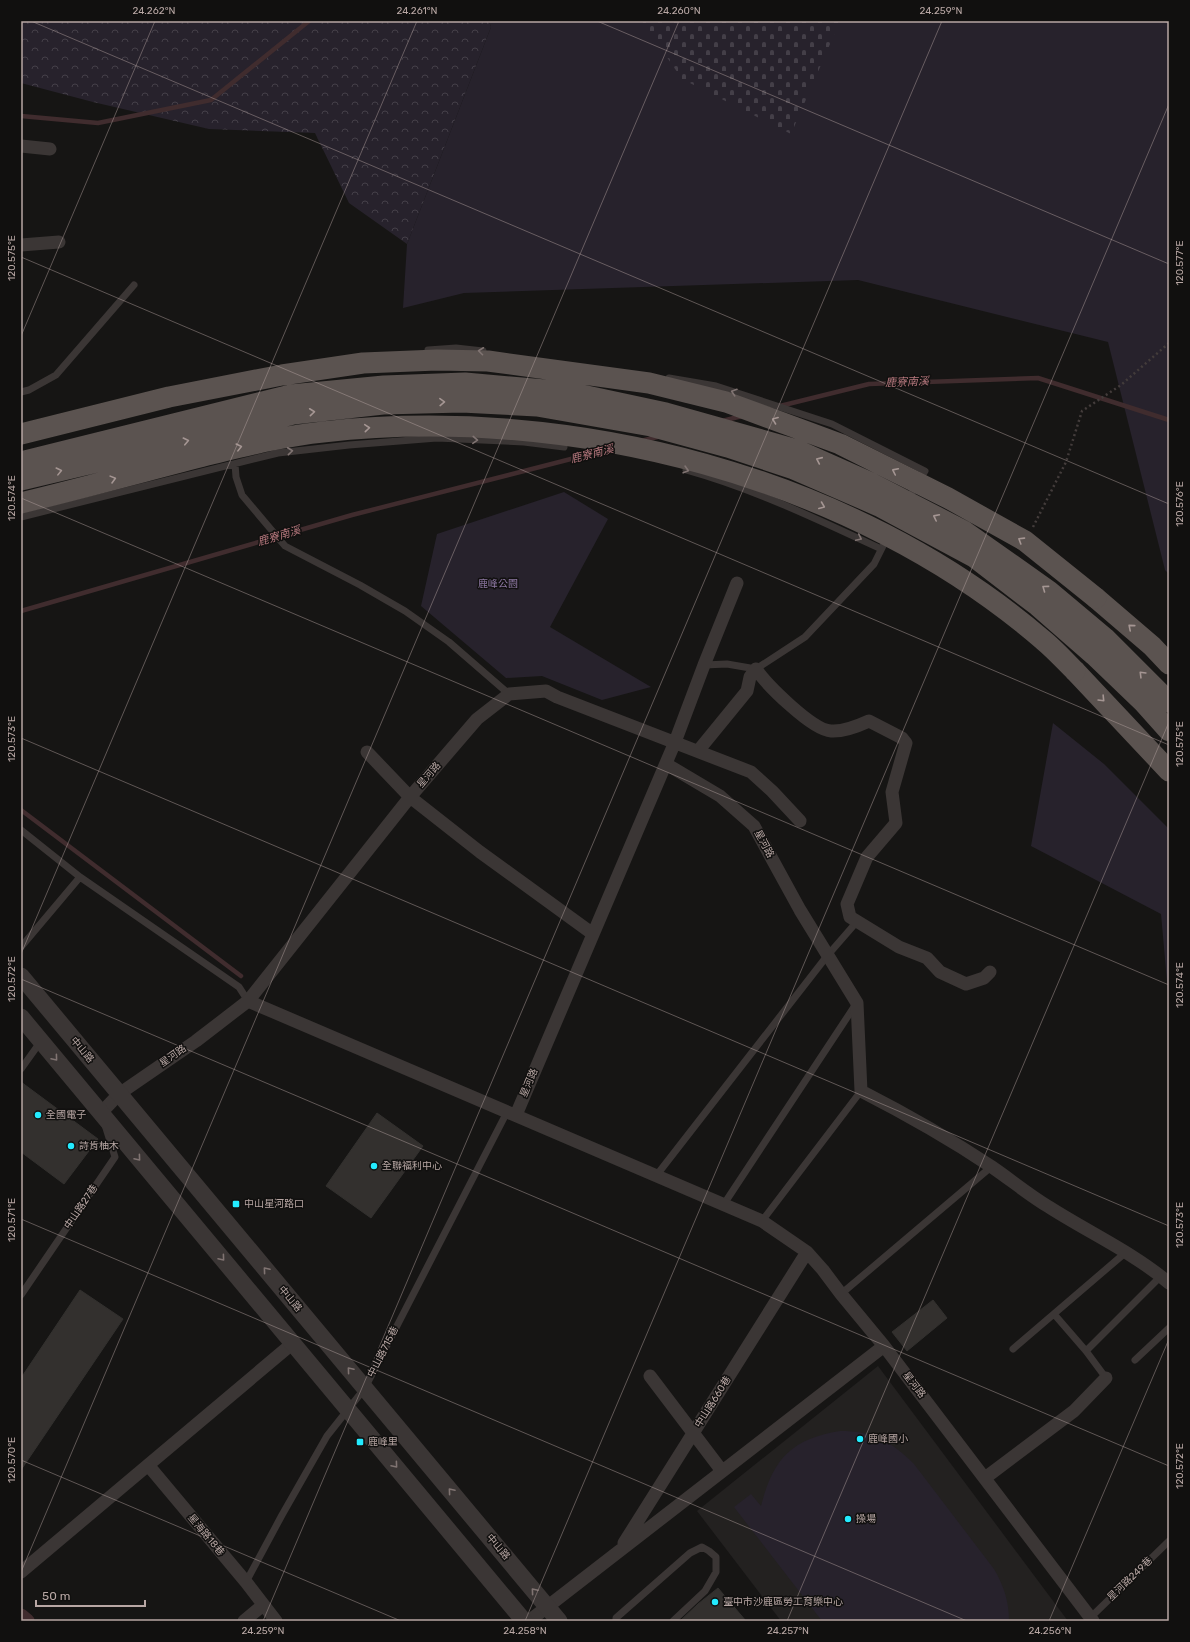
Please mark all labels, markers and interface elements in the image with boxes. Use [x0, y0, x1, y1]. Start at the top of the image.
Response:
text: 24.262°N [133, 5, 176, 17]
text: 24.261°N [396, 5, 438, 17]
text: 24.260°N [657, 5, 701, 17]
text: 24.259°N [920, 5, 963, 17]
text: 120.575°E [6, 235, 18, 281]
text: 120.577°E [1174, 240, 1186, 286]
one-way arrow [478, 347, 484, 356]
water label: 鹿寮南溪 [885, 375, 931, 389]
one-way arrow [730, 388, 737, 397]
one-way arrow [439, 398, 445, 406]
one-way arrow [309, 407, 315, 416]
one-way arrow [772, 417, 779, 425]
one-way arrow [364, 424, 370, 433]
one-way arrow [472, 436, 478, 444]
one-way arrow [182, 438, 189, 446]
water label: 鹿寮南溪 [569, 442, 617, 466]
one-way arrow [236, 444, 242, 452]
one-way arrow [287, 447, 293, 456]
one-way arrow [816, 457, 824, 465]
one-way arrow [683, 465, 690, 474]
one-way arrow [56, 467, 62, 475]
one-way arrow [891, 469, 899, 476]
text: 120.574°E [6, 475, 18, 521]
one-way arrow [110, 476, 116, 484]
text: 120.576°E [1174, 481, 1186, 527]
one-way arrow [819, 501, 826, 509]
one-way arrow [933, 514, 941, 522]
water label: 鹿寮南溪 [256, 523, 304, 548]
one-way arrow [855, 533, 862, 541]
one-way arrow [1018, 537, 1025, 544]
park label: 鹿峰公園 [478, 578, 518, 590]
one-way arrow [1042, 586, 1049, 593]
one-way arrow [1128, 625, 1135, 632]
one-way arrow [1139, 671, 1147, 679]
one-way arrow [1097, 694, 1105, 702]
text: 120.573°E [6, 716, 18, 762]
text: 120.575°E [1174, 721, 1186, 767]
street label: 星河路 [415, 760, 443, 790]
street label: 星河路 [752, 828, 776, 860]
text: 120.572°E [6, 956, 18, 1002]
text: 120.574°E [1174, 962, 1186, 1008]
street label: 中山路 [68, 1035, 96, 1065]
street label: 星河路 [157, 1042, 189, 1070]
one-way arrow [50, 1054, 57, 1061]
street label: 星河路 [518, 1067, 540, 1099]
place label: 全國電子 [46, 1109, 86, 1121]
marker: 全國電子 [33, 1110, 43, 1120]
place label: 詩肯柚木 [79, 1140, 119, 1152]
marker: 詩肯柚木 [66, 1141, 76, 1151]
one-way arrow [134, 1153, 141, 1161]
place label: 全聯福利中心 [382, 1160, 442, 1172]
marker: 全聯福利中心 [369, 1161, 379, 1171]
street label: 中山路27巷 [62, 1183, 100, 1231]
text: 120.571°E [6, 1198, 18, 1242]
place label: 中山星河路口 [244, 1198, 304, 1210]
marker: 中山星河路口 [231, 1199, 241, 1209]
text: 120.573°E [1174, 1202, 1186, 1248]
one-way arrow [217, 1253, 224, 1260]
one-way arrow [264, 1267, 271, 1275]
street label: 中山路 [276, 1284, 304, 1314]
street label: 中山路715巷 [365, 1325, 401, 1379]
one-way arrow [347, 1367, 354, 1374]
street label: 星河路 [900, 1369, 928, 1401]
street label: 中山路660巷 [692, 1374, 734, 1430]
place label: 鹿峰國小 [868, 1433, 908, 1445]
marker: 鹿峰國小 [855, 1434, 865, 1444]
place label: 鹿峰里 [368, 1436, 398, 1448]
text: 120.570°E [6, 1437, 18, 1483]
marker: 鹿峰里 [355, 1437, 365, 1447]
text: 120.572°E [1174, 1443, 1186, 1489]
one-way arrow [390, 1460, 397, 1468]
one-way arrow [448, 1489, 455, 1496]
street label: 星海路18巷 [185, 1512, 227, 1558]
place label: 操場 [856, 1513, 876, 1525]
marker: 操場 [843, 1514, 853, 1524]
street label: 中山路 [484, 1532, 512, 1562]
street label: 星河路249巷 [1105, 1555, 1155, 1603]
scale bar [36, 1582, 145, 1608]
one-way arrow [531, 1588, 538, 1596]
text: 50 m [42, 1589, 70, 1603]
place label: 臺中市沙鹿區勞工育樂中心 [723, 1596, 843, 1608]
marker: 臺中市沙鹿區勞工育樂中心 [710, 1597, 720, 1607]
text: 24.259°N [242, 1625, 285, 1637]
text: 24.258°N [503, 1625, 547, 1637]
text: 24.257°N [767, 1625, 809, 1637]
text: 24.256°N [1028, 1625, 1072, 1637]

